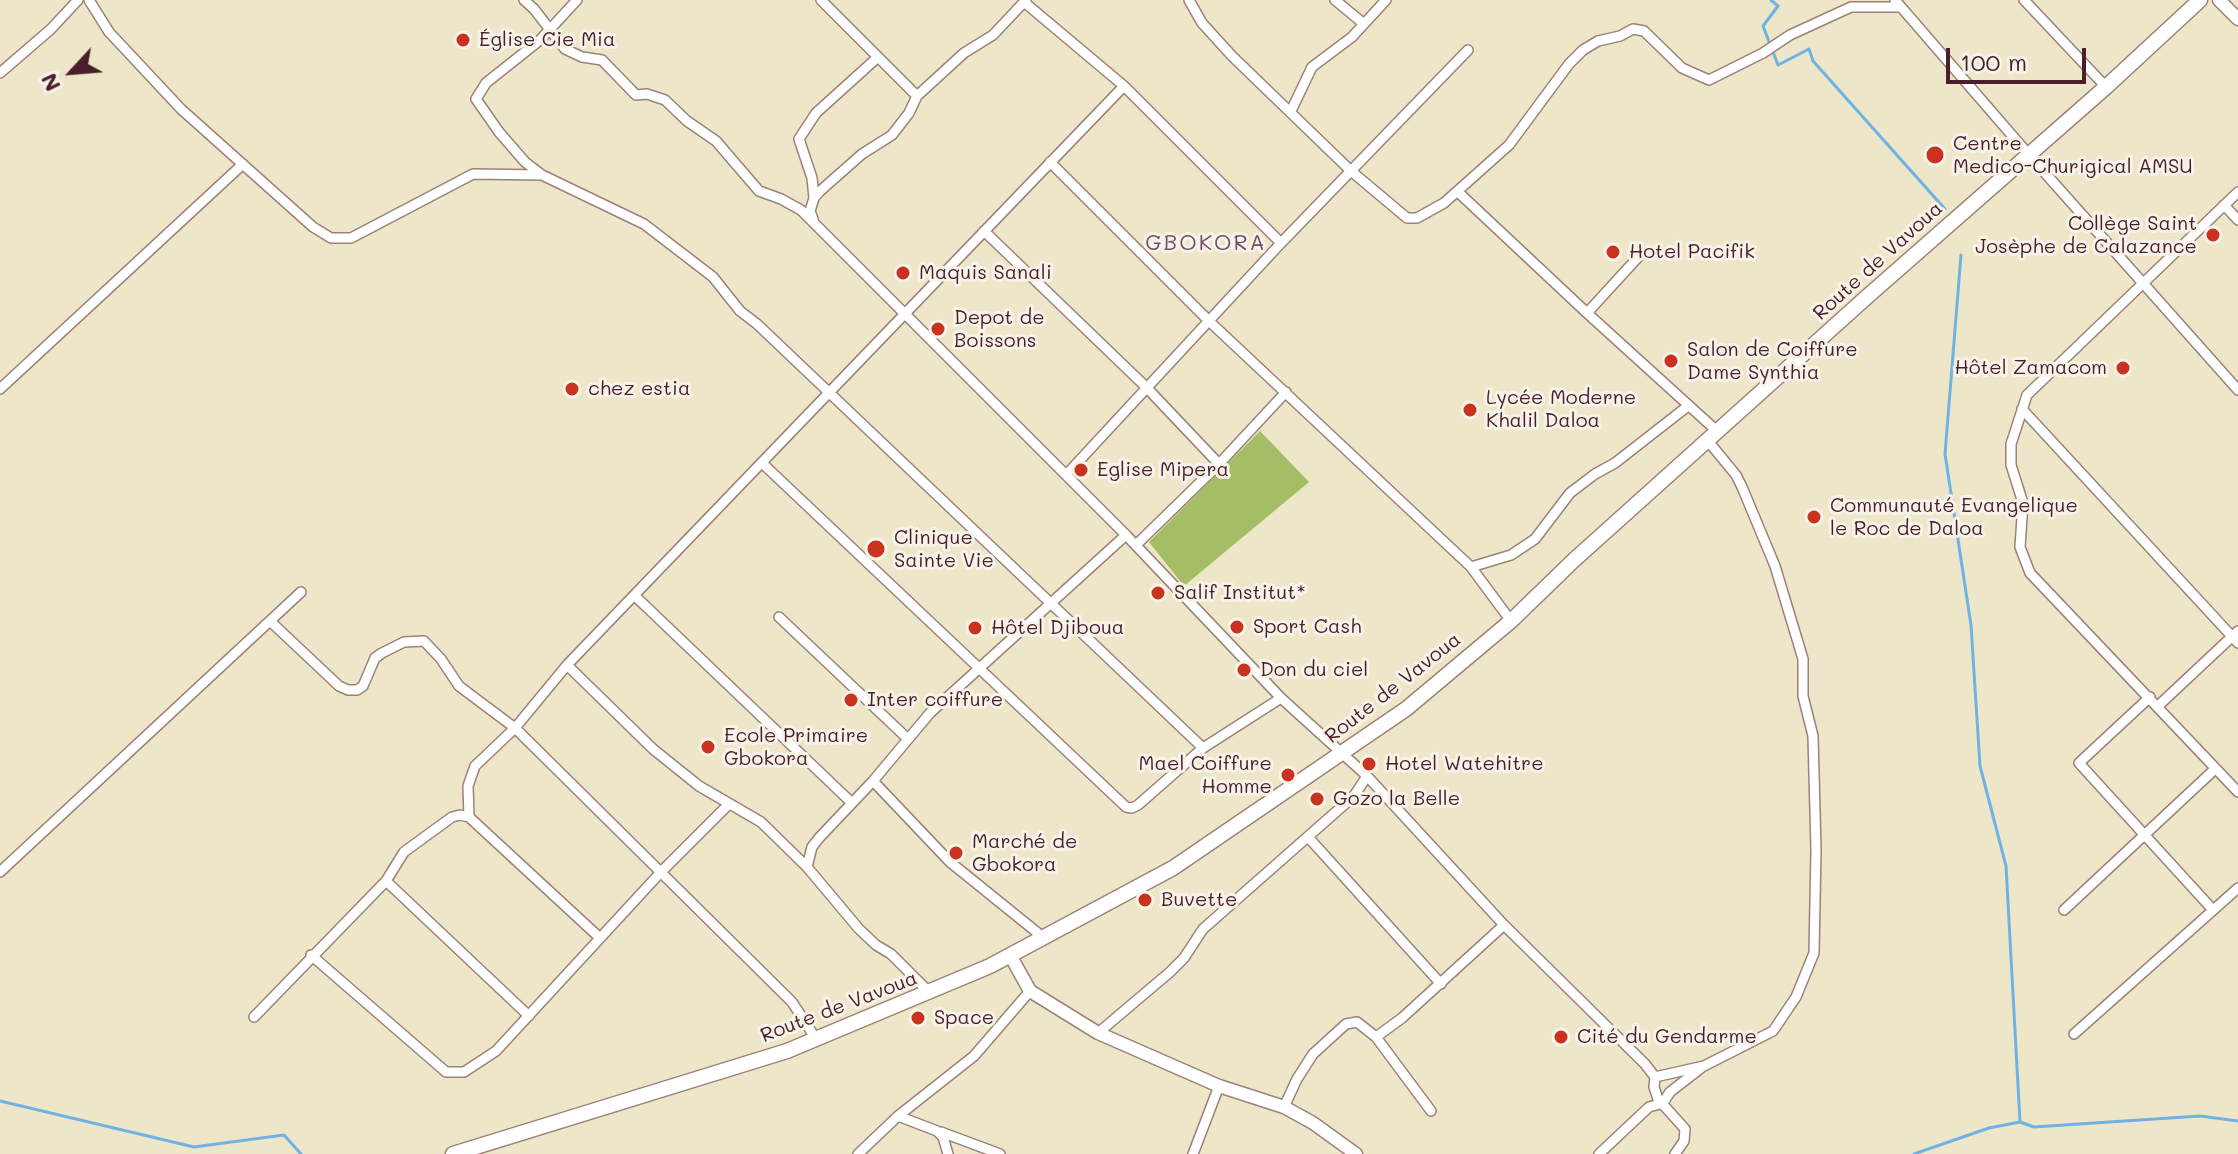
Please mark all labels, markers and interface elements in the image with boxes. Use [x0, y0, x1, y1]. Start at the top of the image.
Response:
place label: Église Cie Mia [479, 28, 615, 52]
marker: Église Cie Mia [454, 31, 472, 49]
north arrow [32, 32, 112, 112]
scale bar [1950, 32, 2090, 82]
text: 100 m [1960, 46, 2027, 77]
text: N [33, 69, 67, 97]
place label: Centre Medico-Churigical AMSU [1953, 132, 2193, 179]
marker: Centre Medico-Churigical AMSU [1924, 144, 1946, 166]
street label: Route de Vavoua [1808, 197, 1948, 325]
place label: Collège Saint Josèphe de Calazance [1975, 212, 2197, 259]
marker: Collège Saint Josèphe de Calazance [2204, 226, 2222, 244]
district label: GBOKORA [1145, 230, 1267, 256]
place label: Hotel Pacifik [1629, 240, 1755, 264]
marker: Hotel Pacifik [1604, 243, 1622, 261]
place label: Maquis Sanali [919, 261, 1052, 285]
marker: Maquis Sanali [894, 264, 912, 282]
place label: Depot de Boissons [954, 306, 1045, 353]
marker: Depot de Boissons [929, 320, 947, 338]
place label: Salon de Coiffure Dame Synthia [1687, 338, 1858, 385]
marker: Salon de Coiffure Dame Synthia [1662, 352, 1680, 370]
place label: Hôtel Zamacom [1954, 356, 2107, 380]
marker: Hôtel Zamacom [2114, 359, 2132, 377]
place label: chez estia [588, 377, 690, 401]
marker: chez estia [563, 380, 581, 398]
place label: Lycée Moderne Khalil Daloa [1486, 386, 1636, 433]
marker: Lycée Moderne Khalil Daloa [1461, 401, 1479, 419]
place label: Eglise Mipera [1097, 458, 1229, 482]
marker: Eglise Mipera [1072, 461, 1090, 479]
place label: Communauté Evangelique le Roc de Daloa [1830, 494, 2078, 541]
marker: Communauté Evangelique le Roc de Daloa [1805, 508, 1823, 526]
place label: Clinique Sainte Vie [894, 526, 994, 573]
marker: Clinique Sainte Vie [865, 538, 887, 560]
place label: Salif Institut* [1174, 581, 1306, 605]
marker: Salif Institut* [1149, 584, 1167, 602]
place label: Sport Cash [1253, 615, 1361, 639]
place label: Hôtel Djiboua [991, 616, 1124, 640]
marker: Sport Cash [1228, 618, 1246, 636]
marker: Hôtel Djiboua [966, 619, 984, 637]
street label: Route de Vavoua [1320, 627, 1466, 749]
place label: Don du ciel [1260, 658, 1368, 682]
marker: Don du ciel [1235, 661, 1253, 679]
place label: Inter coiffure [867, 688, 1003, 712]
marker: Inter coiffure [842, 691, 860, 709]
place label: Ecole Primaire Gbokora [724, 724, 868, 771]
marker: Ecole Primaire Gbokora [699, 738, 717, 756]
place label: Mael Coiffure Homme [1139, 752, 1272, 799]
place label: Hotel Watehitre [1385, 752, 1544, 776]
marker: Hotel Watehitre [1360, 755, 1378, 773]
marker: Mael Coiffure Homme [1279, 766, 1297, 784]
place label: Gozo la Belle [1333, 787, 1460, 811]
marker: Gozo la Belle [1308, 790, 1326, 808]
place label: Marché de Gbokora [972, 830, 1077, 877]
marker: Marché de Gbokora [947, 844, 965, 862]
place label: Buvette [1161, 888, 1237, 912]
marker: Buvette [1136, 891, 1154, 909]
street label: Route de Vavoua [757, 966, 921, 1048]
place label: Space [934, 1006, 994, 1030]
marker: Space [909, 1009, 927, 1027]
place label: Cité du Gendarme [1577, 1025, 1757, 1049]
marker: Cité du Gendarme [1552, 1028, 1570, 1046]

